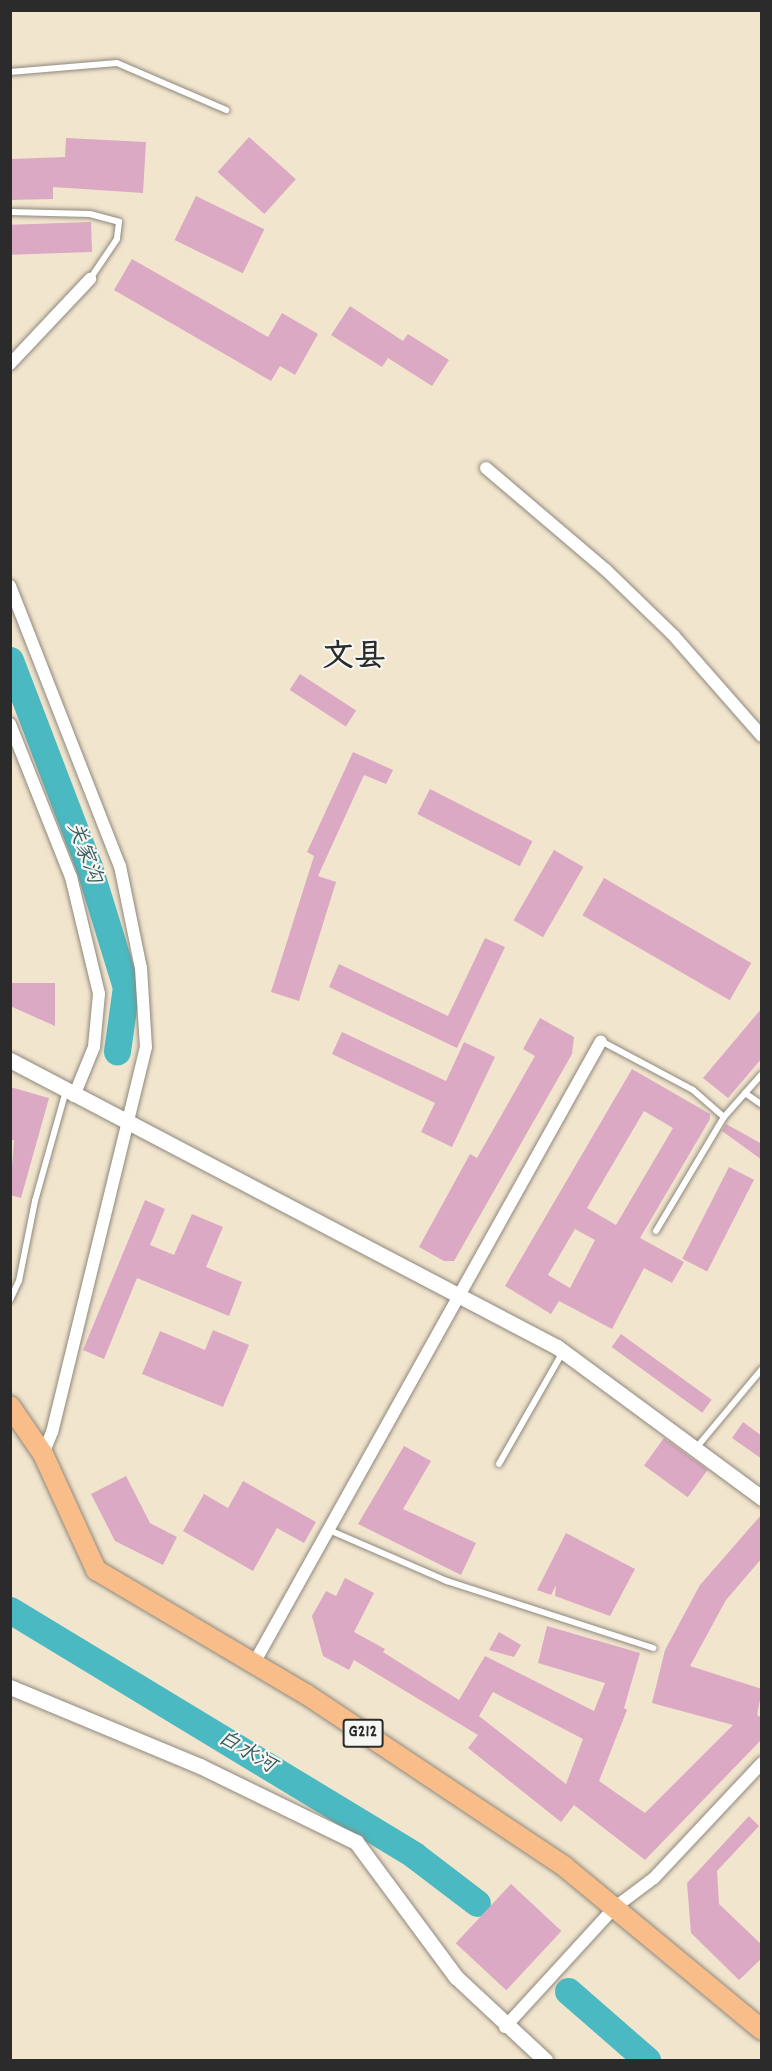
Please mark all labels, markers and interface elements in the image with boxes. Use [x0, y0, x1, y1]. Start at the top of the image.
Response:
district label: 文县 [322, 640, 386, 678]
water label: 关家沟 [60, 819, 106, 887]
road number: G212 [342, 1718, 384, 1748]
water label: 白水河 [213, 1726, 279, 1780]

